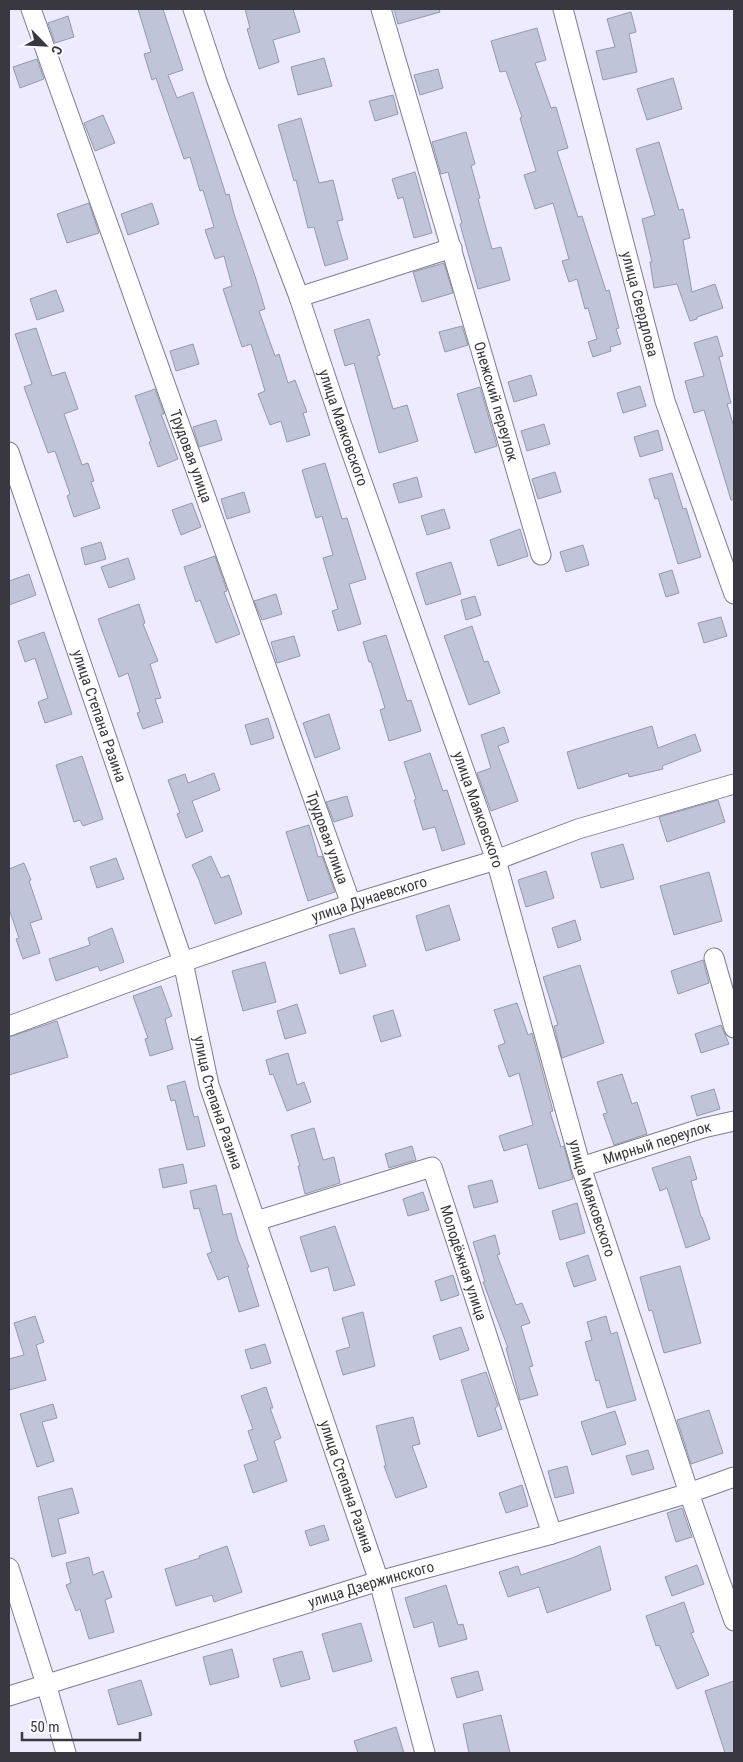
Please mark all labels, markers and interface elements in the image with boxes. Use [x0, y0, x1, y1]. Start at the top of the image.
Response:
north arrow [20, 20, 70, 70]
text: С [48, 43, 66, 57]
street label: улица Свердлова [617, 250, 662, 359]
street label: Онежский переулок [470, 340, 522, 463]
street label: улица Маяковского [315, 367, 372, 489]
street label: Трудовая улица [166, 407, 216, 505]
street label: улица Степана Разина [68, 647, 130, 785]
street label: улица Маяковского [449, 749, 507, 870]
street label: Трудовая улица [302, 789, 352, 887]
street label: улица Дунаевского [309, 873, 429, 926]
street label: улица Степана Разина [190, 1034, 246, 1172]
street label: Мирный переулок [601, 1117, 713, 1168]
street label: улица Маяковского [565, 1138, 619, 1259]
street label: Молодёжная улица [436, 1203, 491, 1323]
street label: улица Степана Разина [316, 1418, 378, 1555]
street label: улица Дзержинского [306, 1557, 436, 1611]
scale bar [22, 1710, 140, 1742]
text: 50 m [30, 1718, 60, 1736]

